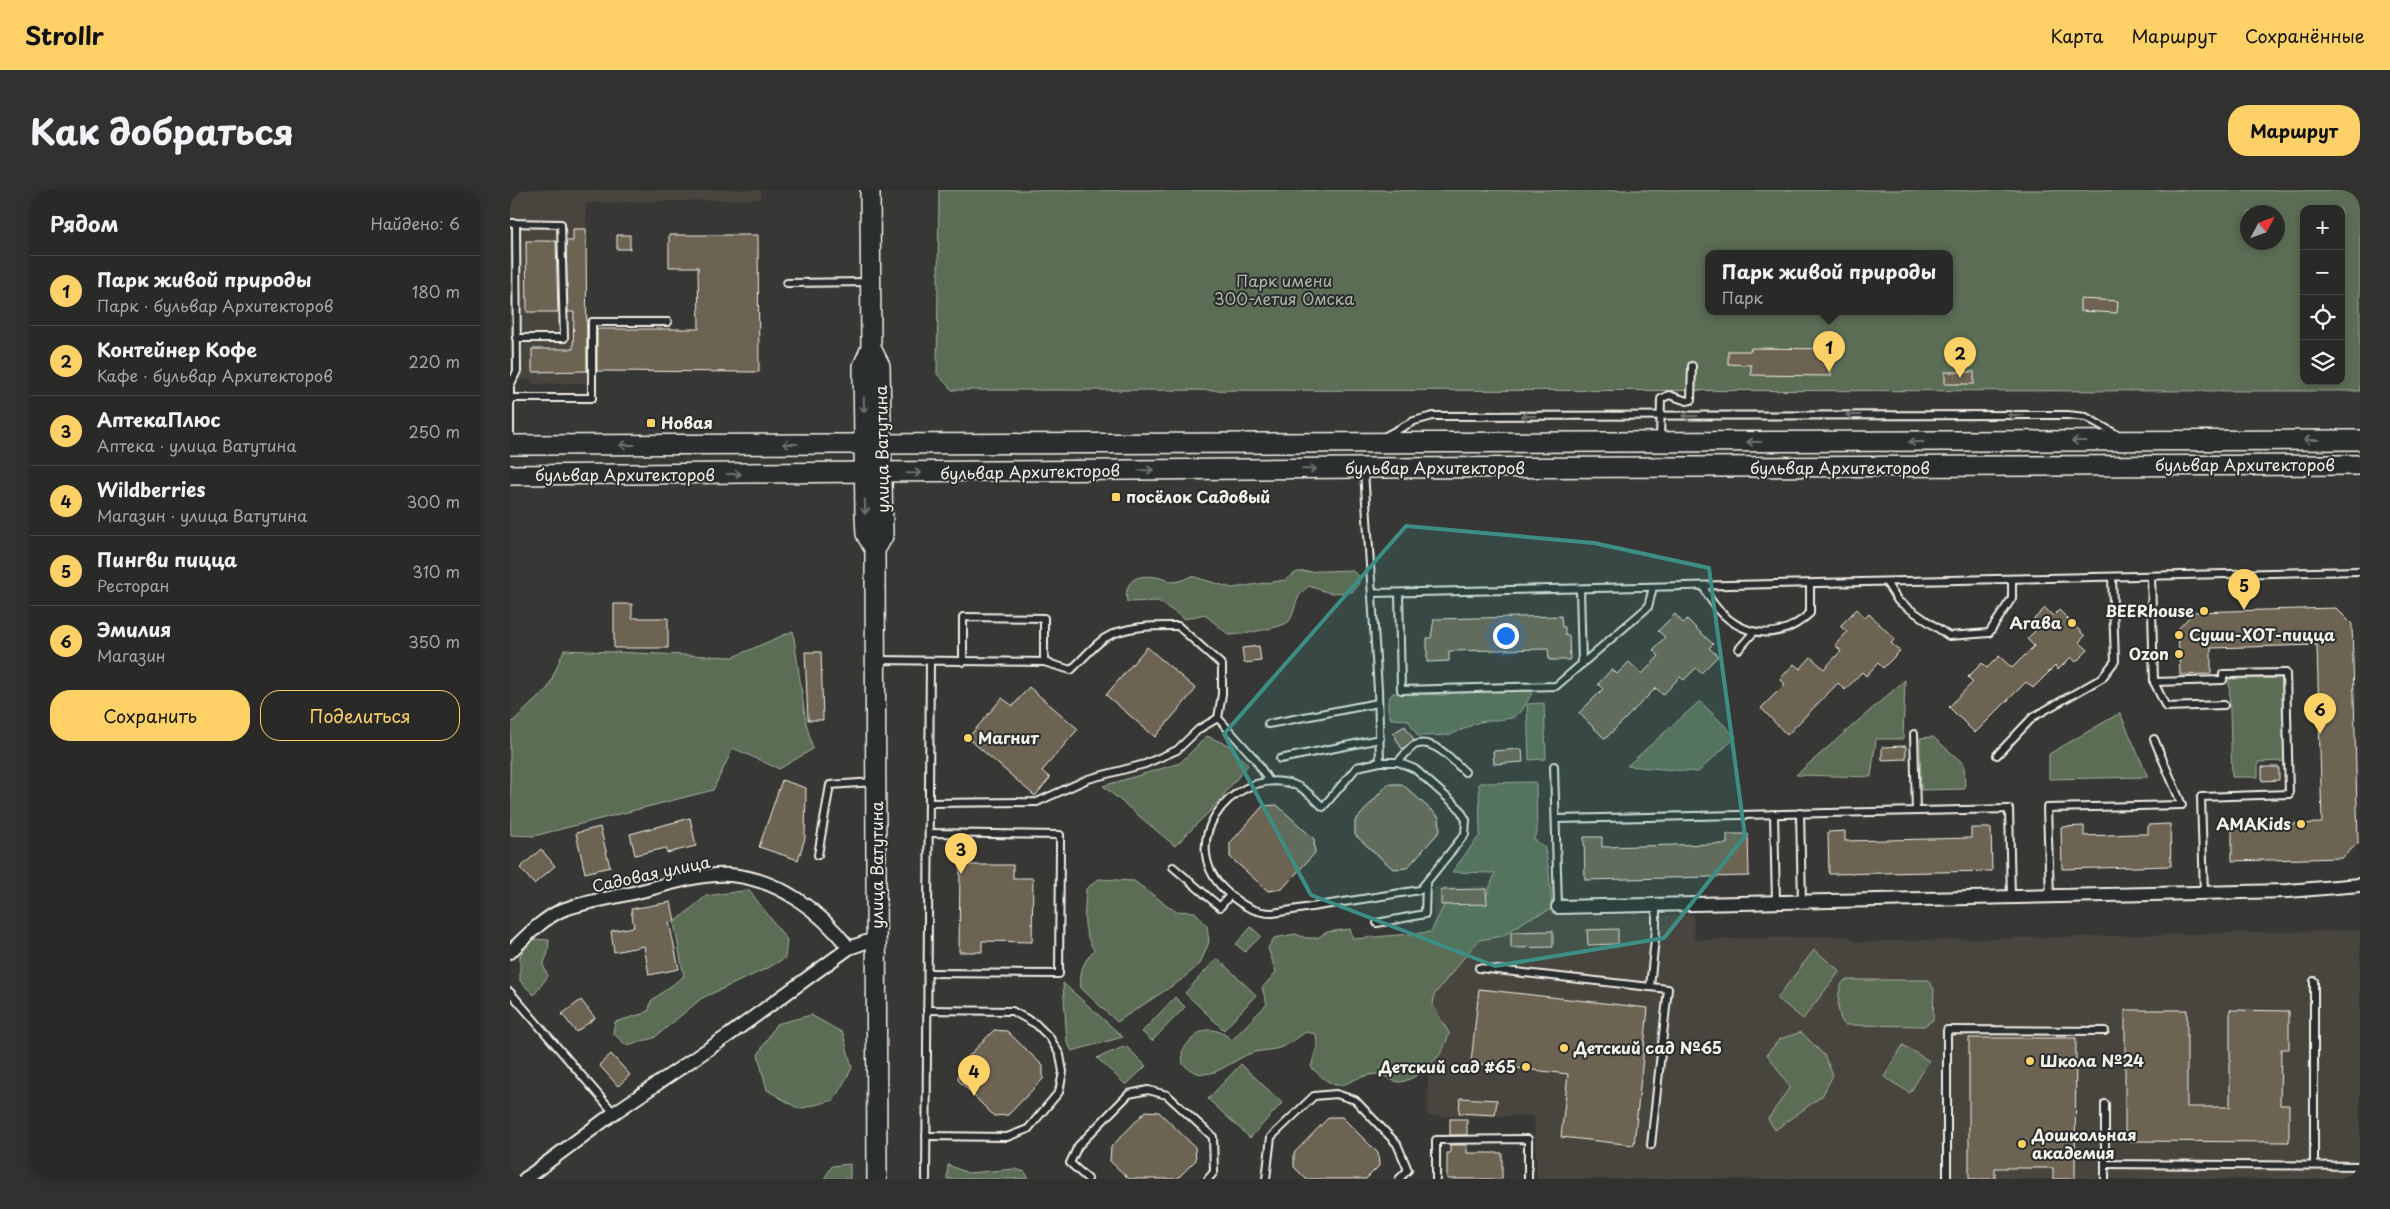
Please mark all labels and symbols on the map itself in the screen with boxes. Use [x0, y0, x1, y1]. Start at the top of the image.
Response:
north arrow [2240, 205, 2285, 250]
park label: Парк имени 300-летия Омска [1214, 268, 1354, 310]
pin: 1 [1813, 331, 1845, 372]
pin: 2 [1944, 337, 1976, 378]
street label: улица Ватутина [868, 385, 894, 513]
one-way arrow [859, 396, 869, 413]
place label: Новая [661, 410, 713, 434]
one-way arrow [1845, 410, 1862, 420]
one-way arrow [2008, 410, 2024, 420]
one-way arrow [1520, 411, 1536, 421]
one-way arrow [1683, 411, 1699, 421]
marker: Новая [645, 417, 657, 429]
one-way arrow [2304, 435, 2320, 445]
one-way arrow [2071, 436, 2088, 446]
one-way arrow [1746, 437, 1762, 447]
one-way arrow [1909, 437, 1925, 447]
one-way arrow [782, 439, 798, 449]
one-way arrow [620, 440, 636, 450]
street label: бульвар Архитекторов [2155, 452, 2335, 476]
street label: бульвар Архитекторов [1345, 455, 1525, 479]
street label: бульвар Архитекторов [1750, 455, 1930, 479]
street label: бульвар Архитекторов [940, 457, 1120, 485]
street label: бульвар Архитекторов [535, 462, 715, 486]
one-way arrow [1300, 464, 1316, 474]
one-way arrow [1138, 465, 1154, 475]
one-way arrow [905, 468, 921, 478]
one-way arrow [725, 469, 741, 479]
place label: посёлок Садовый [1126, 484, 1270, 508]
marker: посёлок Садовый [1110, 491, 1122, 503]
one-way arrow [860, 498, 870, 514]
pin: 5 [2228, 569, 2260, 610]
place label: BEERhouse [2105, 598, 2194, 622]
marker: BEERhouse [2198, 605, 2210, 617]
place label: Агава [2009, 610, 2062, 634]
marker: Агава [2066, 617, 2078, 629]
place label: Суши-ХОТ-пицца [2189, 622, 2335, 646]
your location [1493, 623, 1519, 649]
marker: Суши-ХОТ-пицца [2173, 629, 2185, 641]
place label: Ozon [2129, 641, 2169, 665]
marker: Ozon [2173, 648, 2185, 660]
pin: 6 [2304, 693, 2336, 734]
place label: Магнит [978, 725, 1040, 749]
marker: Магнит [962, 732, 974, 744]
street label: улица Ватутина [864, 801, 888, 929]
place label: AMAKids [2216, 811, 2291, 835]
marker: AMAKids [2295, 818, 2307, 830]
pin: 3 [945, 833, 977, 874]
street label: Садовая улица [589, 849, 712, 897]
place label: Детский сад №65 [1573, 1035, 1722, 1059]
marker: Детский сад №65 [1558, 1042, 1570, 1054]
place label: Школа №24 [2040, 1048, 2144, 1072]
place label: Детский сад #65 [1378, 1054, 1516, 1078]
pin: 4 [958, 1055, 990, 1096]
marker: Школа №24 [2024, 1055, 2036, 1067]
marker: Детский сад #65 [1520, 1061, 1532, 1073]
place label: Дошкольная академия [2031, 1122, 2137, 1164]
marker: Дошкольная академия [2016, 1138, 2028, 1150]

